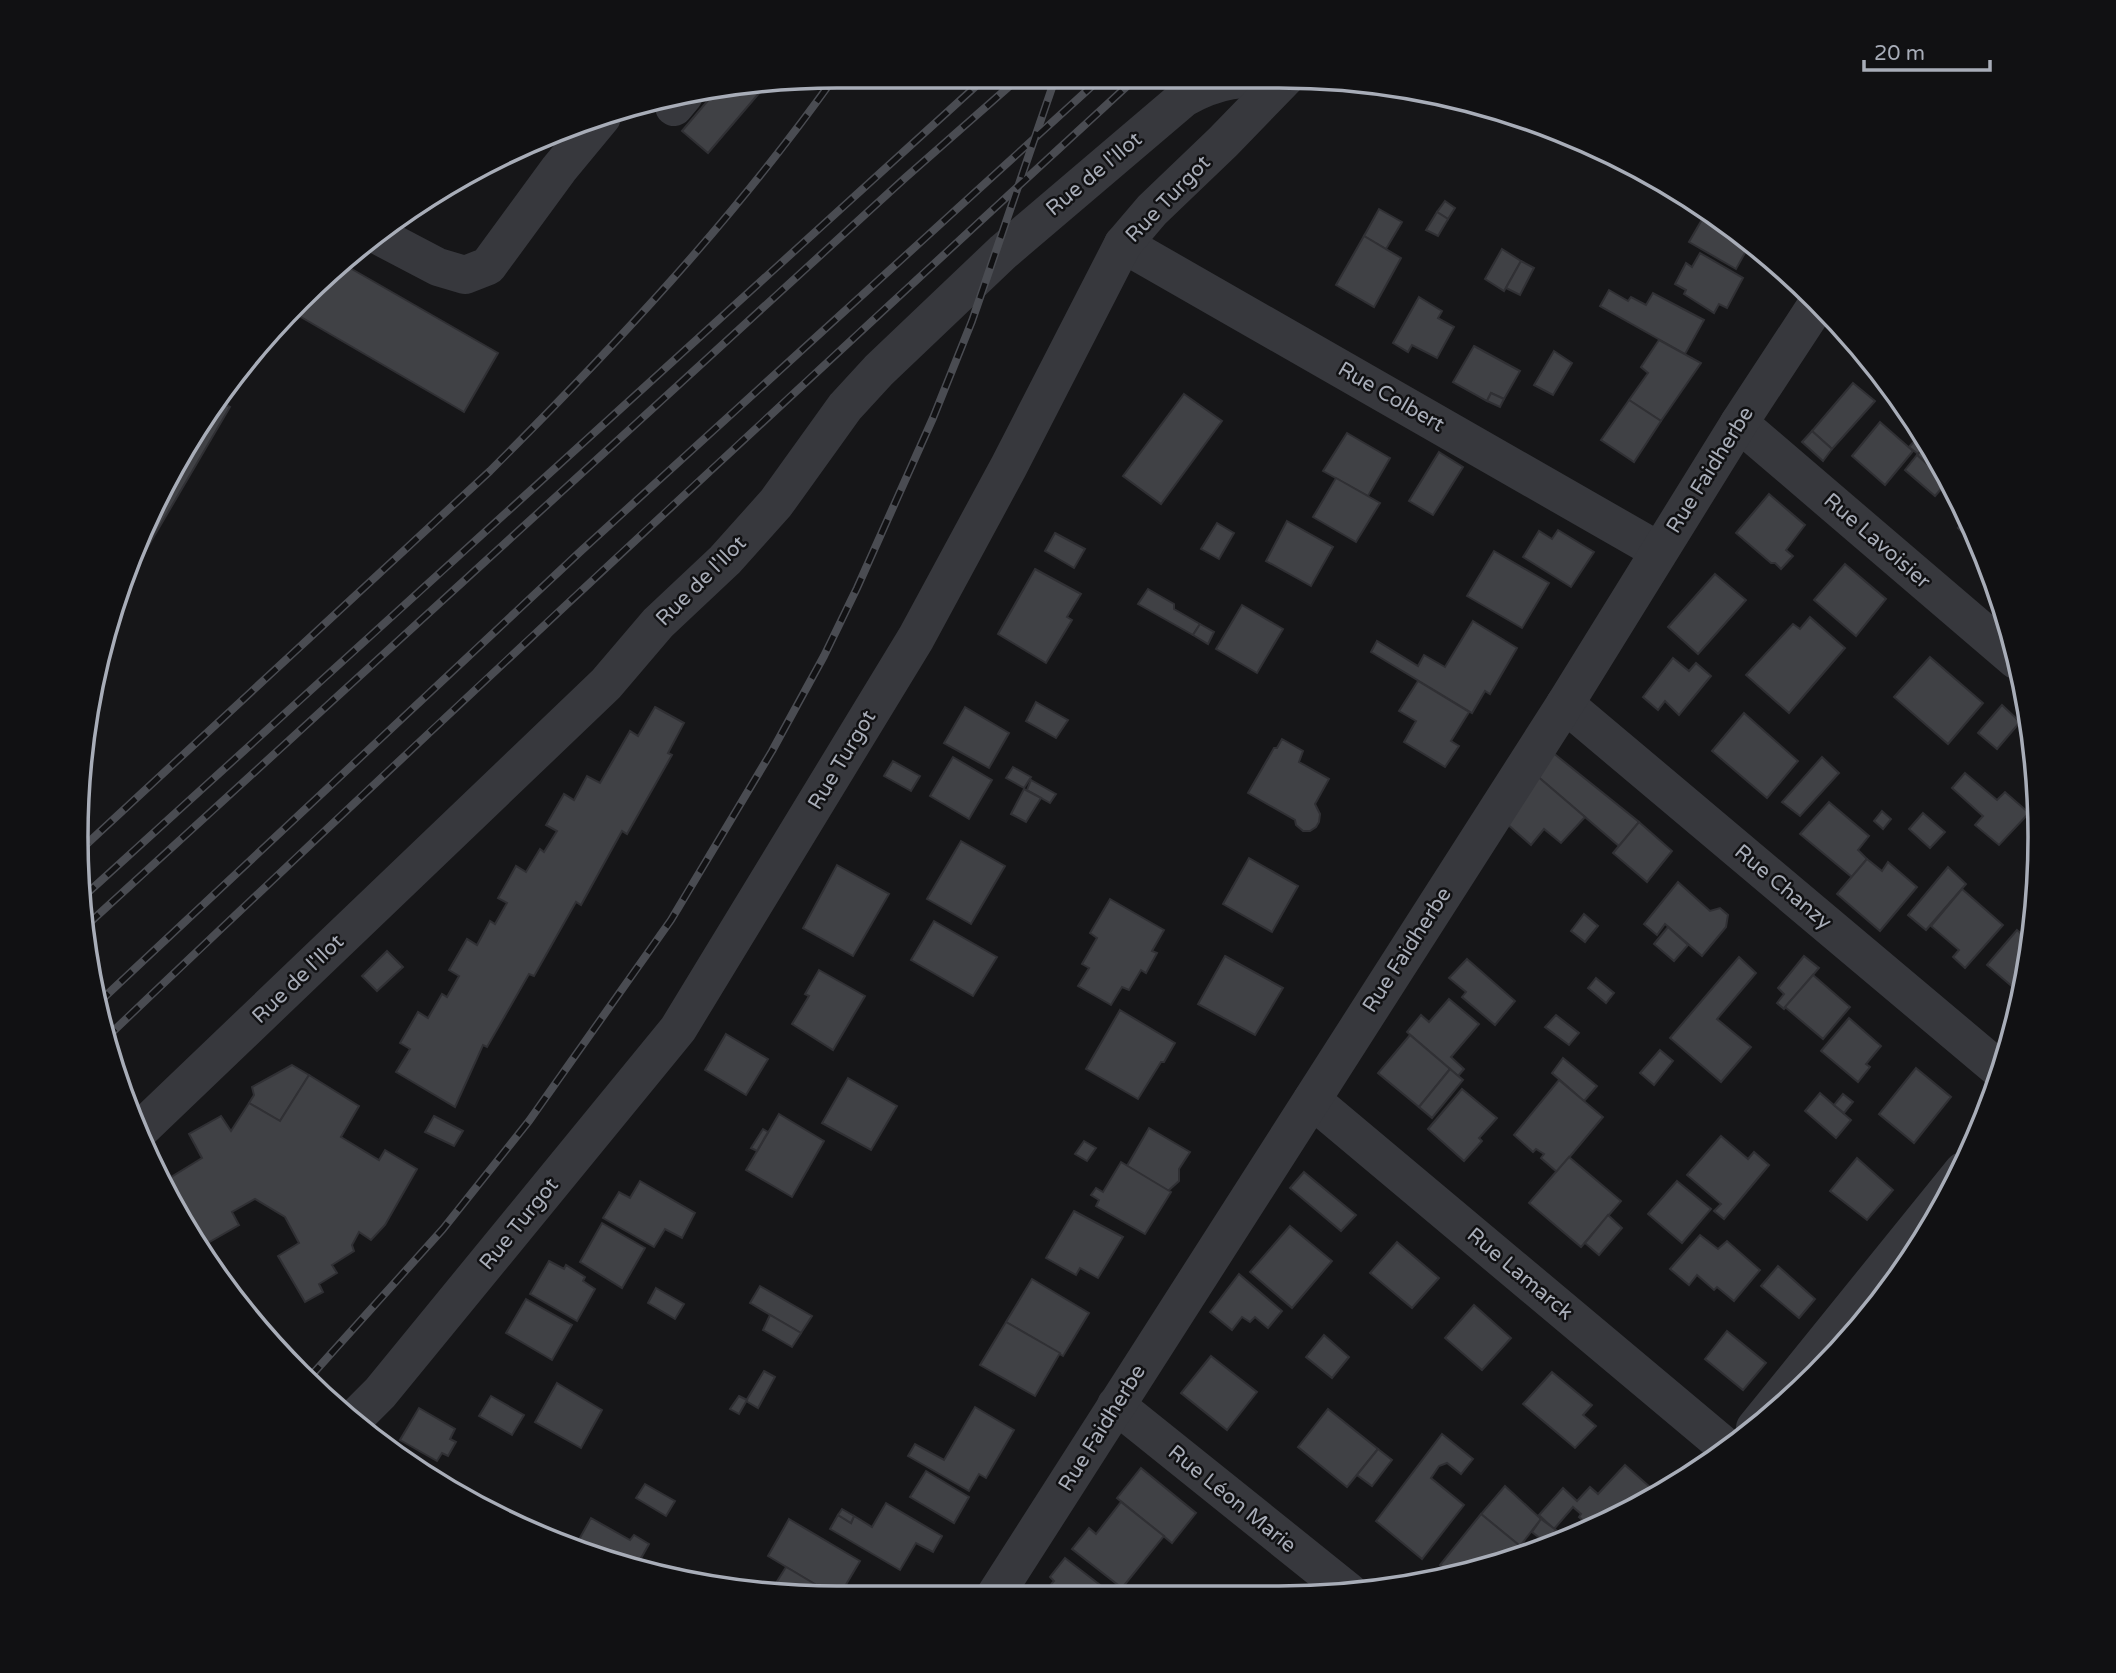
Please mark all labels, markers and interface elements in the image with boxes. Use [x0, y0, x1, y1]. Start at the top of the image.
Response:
scale bar [1864, 28, 1990, 72]
text: 20 m [1874, 41, 1925, 66]
street label: Rue de l'Ilot [1041, 127, 1147, 221]
street label: Rue Turgot [1120, 150, 1216, 248]
street label: Rue Colbert [1333, 357, 1449, 437]
street label: Rue Faidherbe [1661, 402, 1759, 538]
street label: Rue Lavoisier [1819, 488, 1935, 594]
street label: Rue de l'Ilot [651, 531, 751, 631]
street label: Rue Turgot [803, 706, 881, 814]
street label: Rue Chanzy [1729, 839, 1837, 935]
street label: Rue Faidherbe [1357, 883, 1457, 1017]
street label: Rue de l'Ilot [247, 929, 349, 1029]
street label: Rue Turgot [474, 1173, 564, 1275]
street label: Rue Lamarck [1462, 1223, 1578, 1325]
street label: Rue Faidherbe [1053, 1360, 1151, 1496]
street label: Rue Léon Marie [1163, 1440, 1301, 1558]

